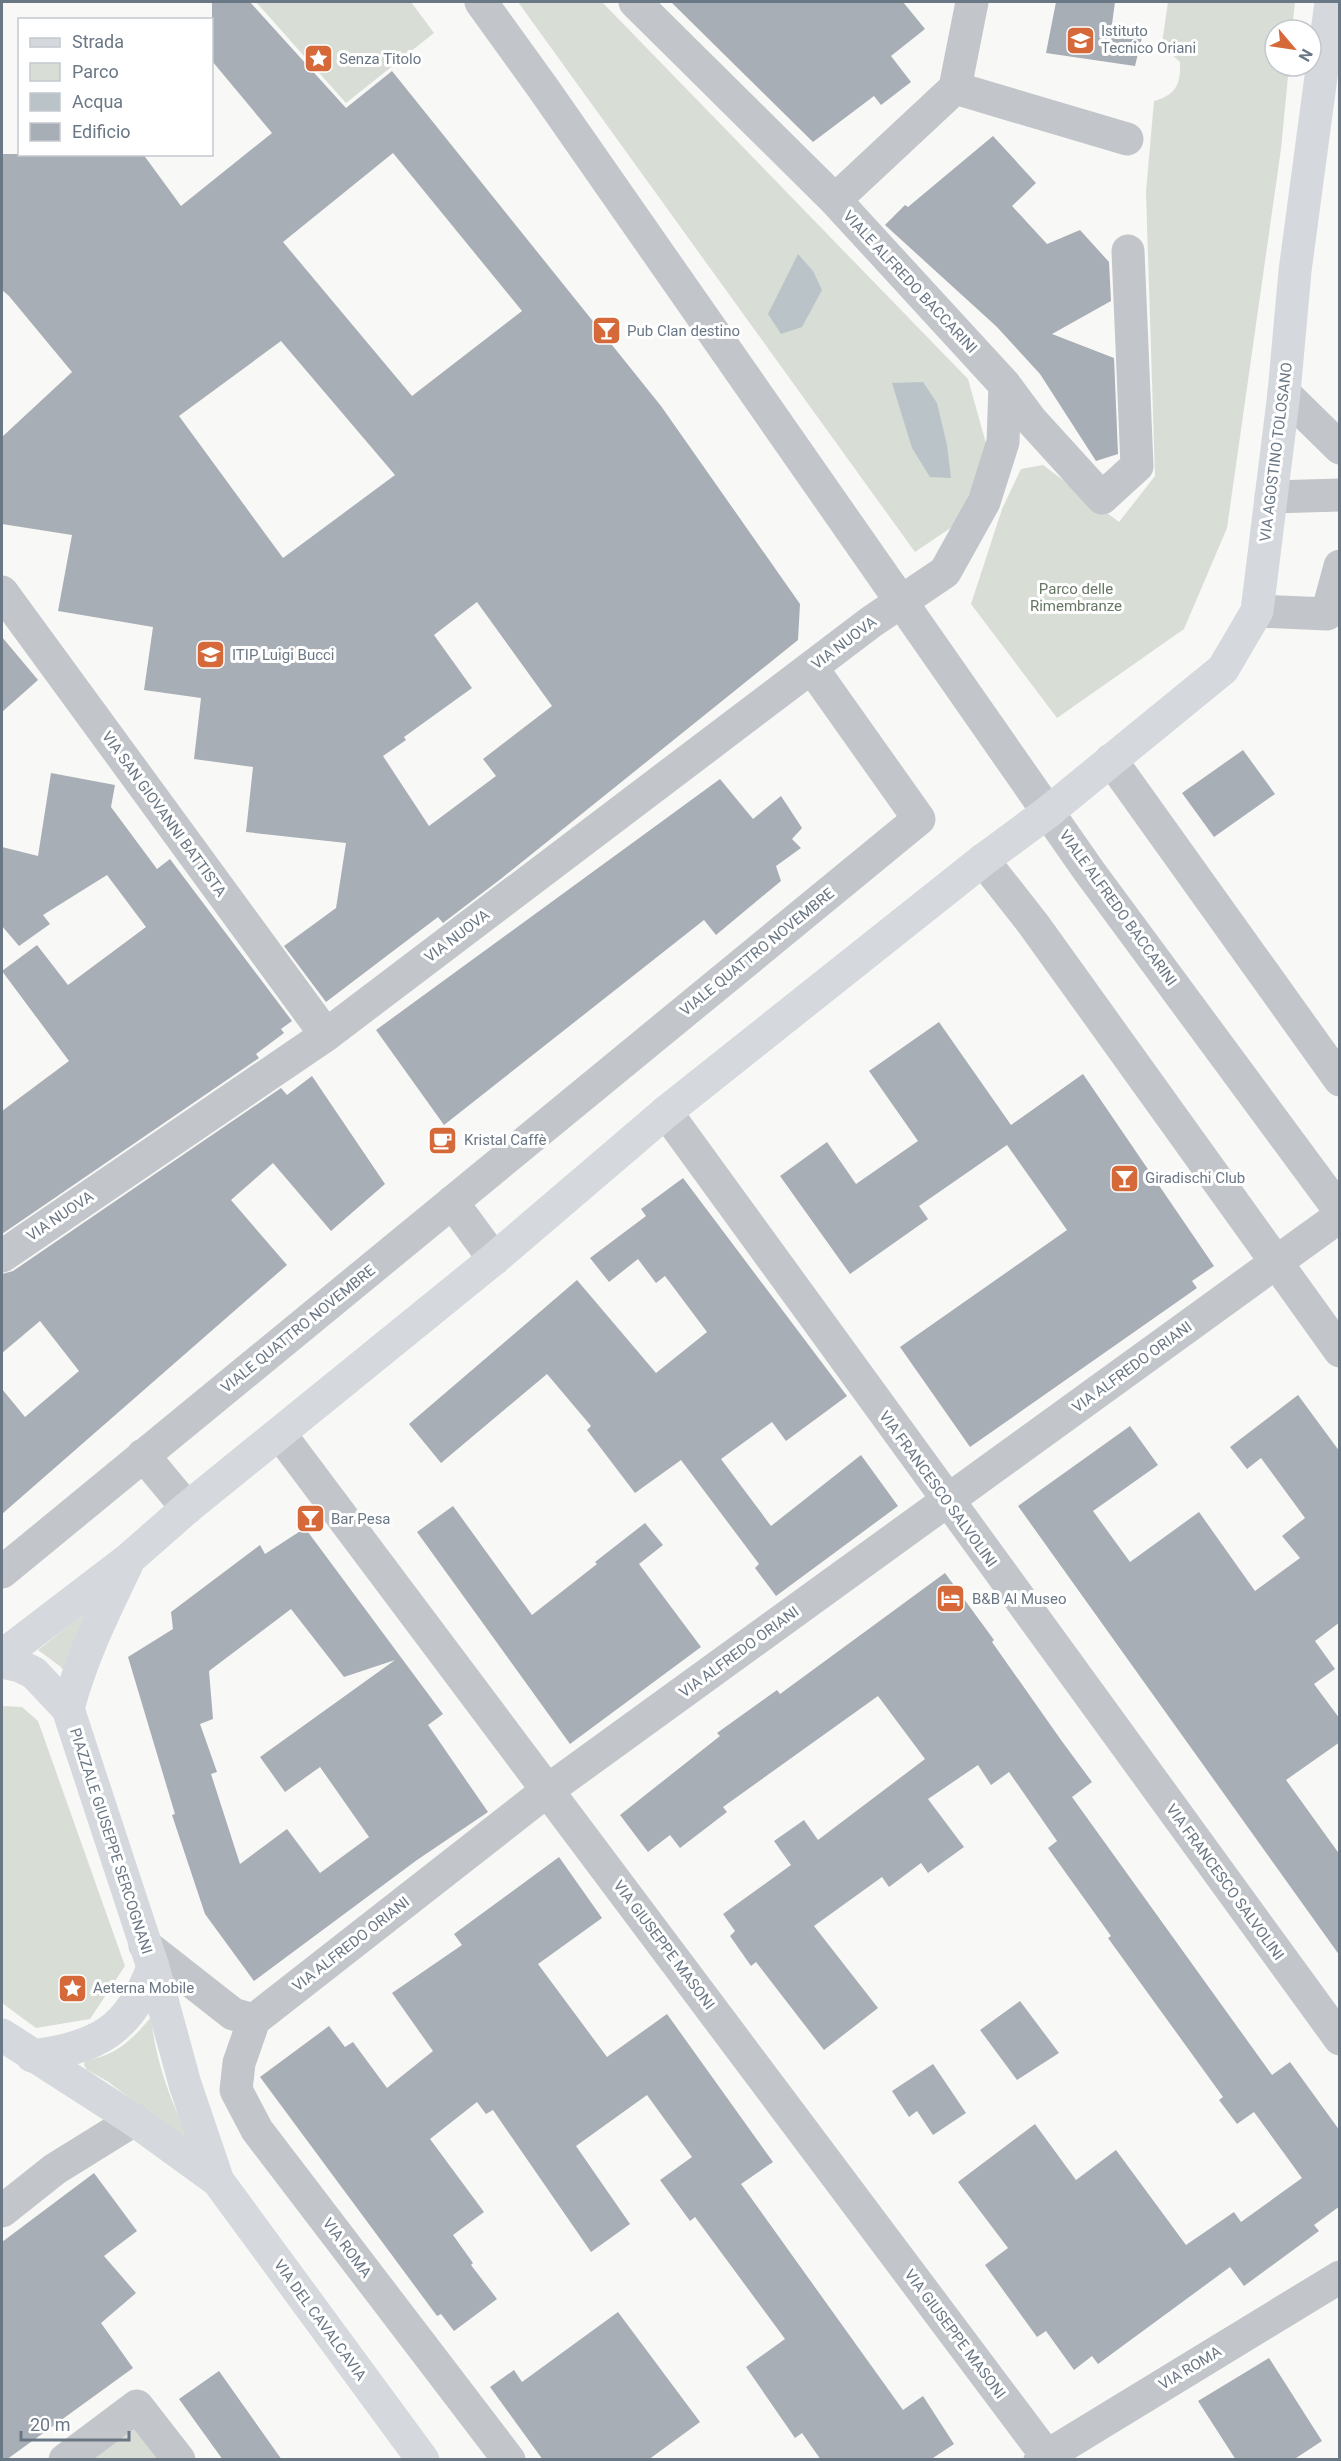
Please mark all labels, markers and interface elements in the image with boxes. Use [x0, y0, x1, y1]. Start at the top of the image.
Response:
legend [18, 18, 213, 156]
north arrow [1263, 18, 1323, 78]
place label: Istituto Tecnico Oriani [1101, 22, 1196, 57]
school or university icon: Istituto Tecnico Oriani [1064, 24, 1096, 56]
text: Strada [72, 31, 124, 52]
place icon: Senza Titolo [302, 43, 334, 75]
text: N [1295, 45, 1317, 65]
place label: Senza Titolo [339, 50, 421, 68]
text: Parco [72, 61, 119, 82]
text: Acqua [72, 91, 123, 112]
text: Edificio [72, 121, 131, 142]
street label: VIALE ALFREDO BACCARINI [839, 207, 981, 357]
bar icon: Pub Clan destino [590, 315, 622, 347]
place label: Pub Clan destino [627, 322, 740, 340]
street label: VIA AGOSTINO TOLOSANO [1256, 361, 1296, 543]
park label: Parco delle Rimembranze [1030, 580, 1122, 615]
street label: VIA NUOVA [808, 613, 880, 673]
school or university icon: ITIP Luigi Bucci [195, 639, 227, 671]
place label: ITIP Luigi Bucci [232, 646, 335, 664]
street label: VIA SAN GIOVANNI BATTISTA [98, 728, 230, 900]
street label: VIALE ALFREDO BACCARINI [1055, 827, 1181, 989]
street label: VIALE QUATTRO NOVEMBRE [676, 884, 838, 1020]
street label: VIA NUOVA [421, 906, 493, 966]
cafe icon: Kristal Caffè [427, 1124, 459, 1156]
place label: Kristal Caffè [464, 1131, 546, 1149]
bar icon: Giradischi Club [1108, 1162, 1140, 1194]
place label: Giradischi Club [1145, 1169, 1245, 1187]
street label: VIA NUOVA [23, 1187, 97, 1245]
street label: VIALE QUATTRO NOVEMBRE [217, 1261, 379, 1397]
street label: VIA ALFREDO ORIANI [1069, 1318, 1195, 1416]
street label: VIA FRANCESCO SALVOLINI [875, 1407, 1001, 1571]
bar icon: Bar Pesa [294, 1503, 326, 1535]
place label: Bar Pesa [331, 1510, 391, 1528]
hotel icon: B&B Al Museo [935, 1583, 967, 1615]
place label: B&B Al Museo [972, 1590, 1067, 1608]
street label: VIA ALFREDO ORIANI [676, 1603, 802, 1701]
street label: PIAZZALE GIUSEPPE SERCOGNANI [66, 1726, 156, 1956]
street label: VIA FRANCESCO SALVOLINI [1162, 1800, 1288, 1964]
street label: VIA GIUSEPPE MASONI [610, 1877, 718, 2013]
street label: VIA ALFREDO ORIANI [289, 1893, 413, 1995]
place icon: Aeterna Mobile [56, 1972, 88, 2004]
place label: Aeterna Mobile [93, 1979, 194, 1997]
street label: VIA ROMA [319, 2215, 375, 2281]
street label: VIA DEL CAVALCAVIA [270, 2256, 370, 2384]
street label: VIA GIUSEPPE MASONI [901, 2266, 1009, 2402]
street label: VIA ROMA [1155, 2342, 1225, 2394]
scale bar [21, 2404, 129, 2442]
text: 20 m [30, 2414, 70, 2435]

